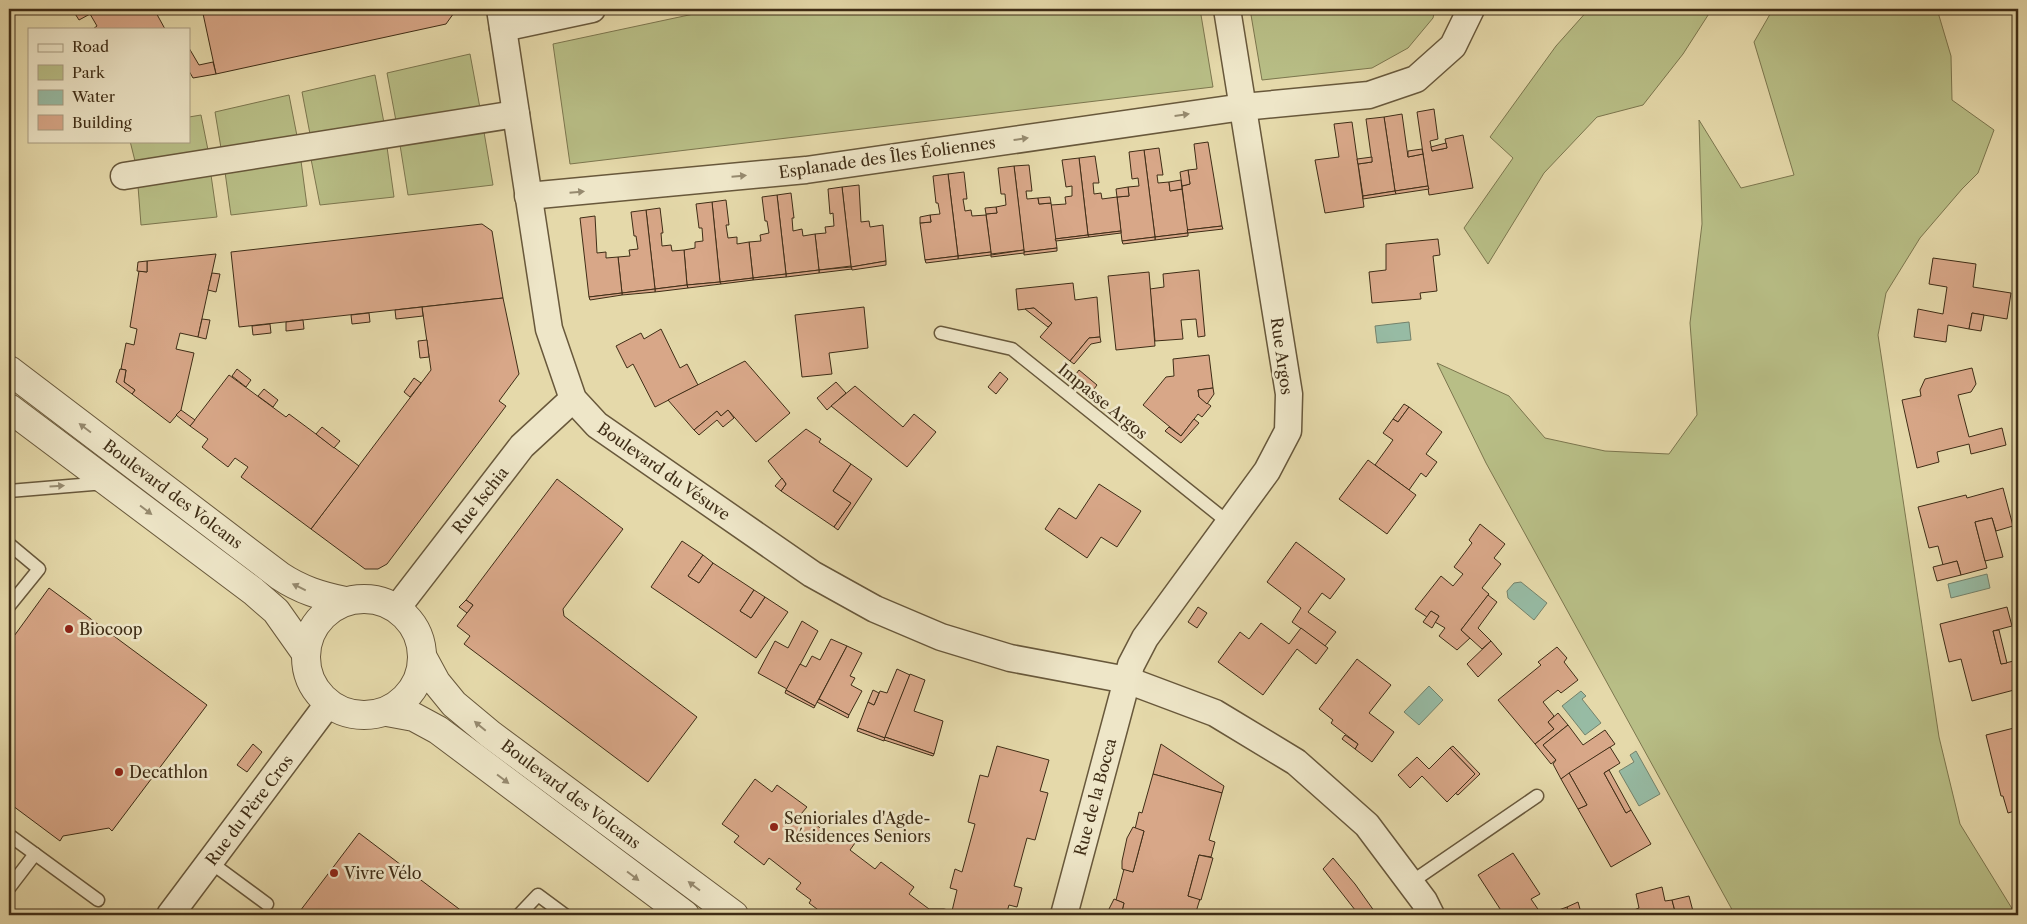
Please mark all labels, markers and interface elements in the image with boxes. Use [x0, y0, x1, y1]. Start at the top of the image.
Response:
legend [28, 28, 190, 142]
text: Road [72, 37, 109, 56]
text: Park [72, 63, 106, 82]
text: Water [71, 87, 116, 106]
one-way arrow [1174, 111, 1190, 119]
text: Building [72, 113, 132, 132]
street label: Esplanade des Îles Éoliennes [777, 132, 997, 182]
one-way arrow [1014, 134, 1030, 142]
one-way arrow [731, 172, 747, 180]
one-way arrow [569, 187, 585, 195]
street label: Rue Argos [1267, 316, 1297, 396]
street label: Impasse Argos [1054, 359, 1152, 443]
street label: Boulevard du Vésuve [594, 418, 734, 524]
one-way arrow [79, 422, 92, 433]
street label: Boulevard des Volcans [99, 435, 247, 553]
street label: Rue Ischia [448, 462, 513, 537]
one-way arrow [50, 482, 66, 490]
one-way arrow [139, 505, 152, 516]
one-way arrow [292, 583, 306, 591]
place label: Biocoop [79, 619, 143, 639]
marker: Biocoop [63, 623, 75, 635]
one-way arrow [474, 720, 487, 731]
street label: Boulevard des Volcans [497, 735, 645, 853]
street label: Rue de la Bocca [1070, 735, 1120, 858]
street label: Rue du Père Cros [201, 751, 297, 869]
place label: Decathlon [129, 762, 208, 782]
marker: Decathlon [113, 766, 125, 778]
one-way arrow [496, 773, 509, 784]
place label: Senioriales d'Agde- Résidences Seniors [784, 808, 931, 846]
marker: Senioriales d'Agde- Résidences Seniors [768, 821, 780, 833]
place label: Vivre Vélo [343, 863, 422, 883]
marker: Vivre Vélo [328, 867, 340, 879]
one-way arrow [626, 871, 639, 882]
one-way arrow [687, 881, 701, 891]

